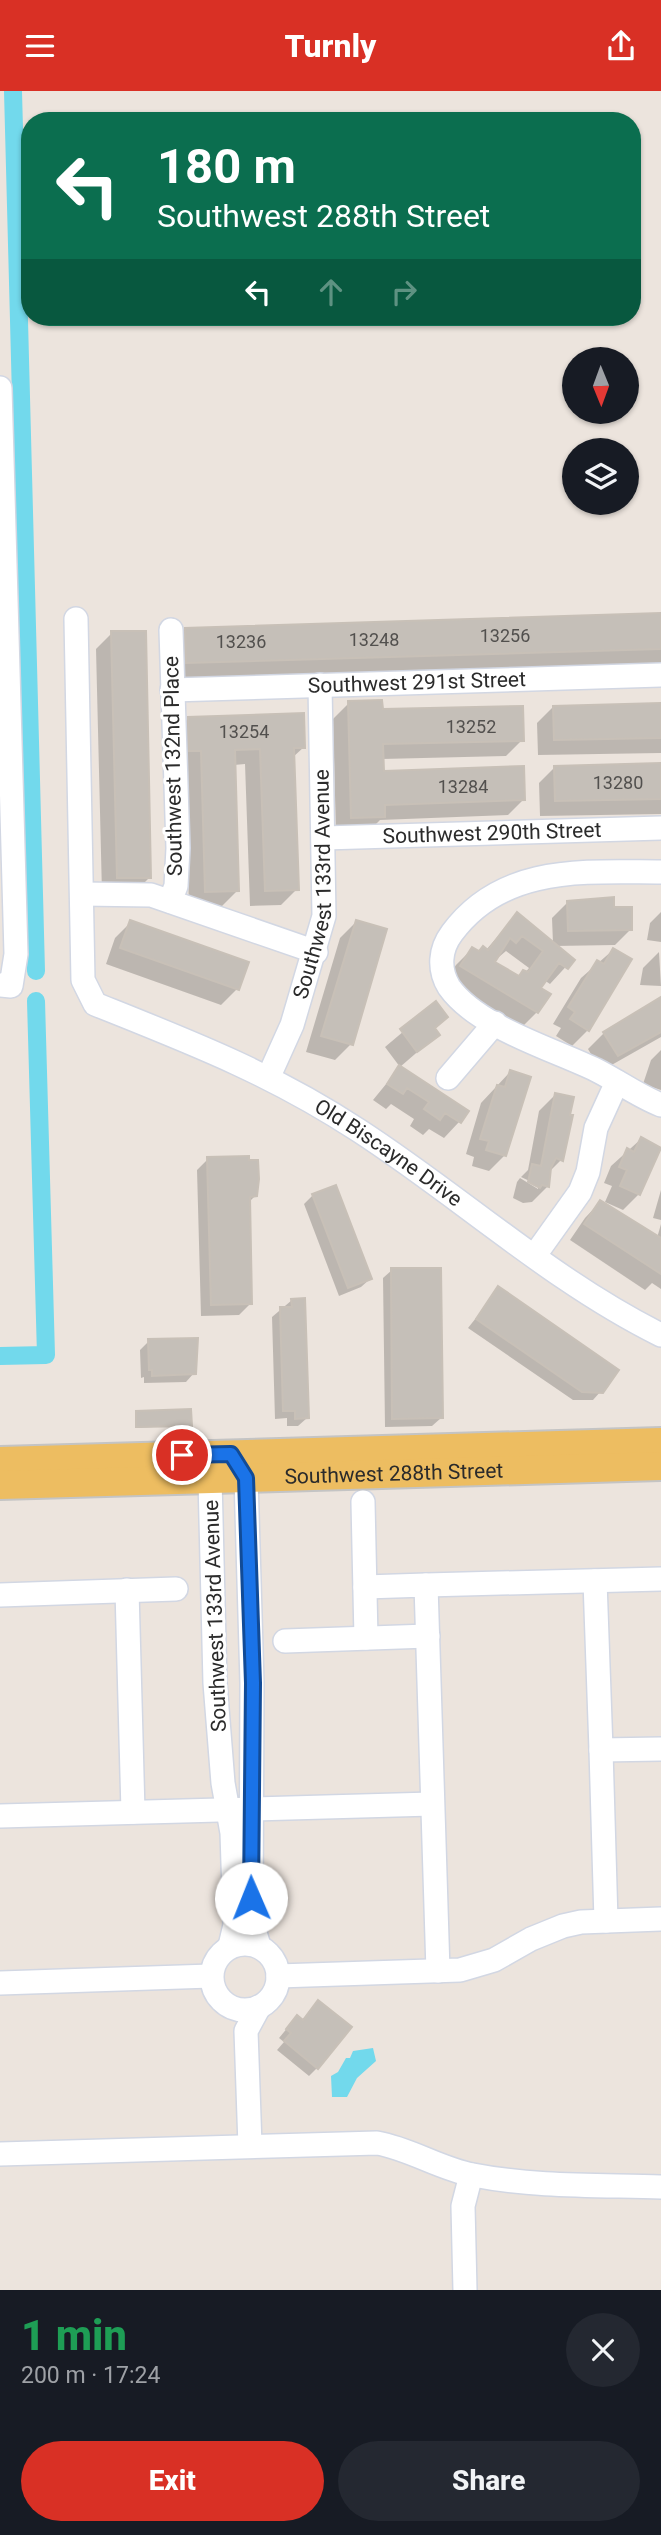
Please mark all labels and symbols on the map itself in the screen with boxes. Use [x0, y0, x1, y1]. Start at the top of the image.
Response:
north arrow [562, 347, 639, 423]
house number: 13256 [480, 625, 530, 646]
house number: 13248 [349, 629, 399, 650]
house number: 13236 [216, 631, 266, 652]
street label: Southwest 132nd Place [159, 656, 187, 876]
street label: Southwest 291st Street [307, 667, 526, 698]
house number: 13252 [446, 716, 496, 737]
house number: 13254 [219, 721, 269, 742]
street label: Southwest 133rd Avenue [288, 769, 336, 1002]
house number: 13280 [593, 772, 643, 793]
house number: 13284 [438, 776, 488, 797]
street label: Southwest 290th Street [382, 818, 602, 848]
street label: Old Biscayne Drive [310, 1094, 467, 1212]
pin [152, 1425, 212, 1485]
street label: Southwest 288th Street [284, 1459, 504, 1489]
street label: Southwest 133rd Avenue [199, 1499, 231, 1733]
position arrow [214, 1861, 288, 1935]

